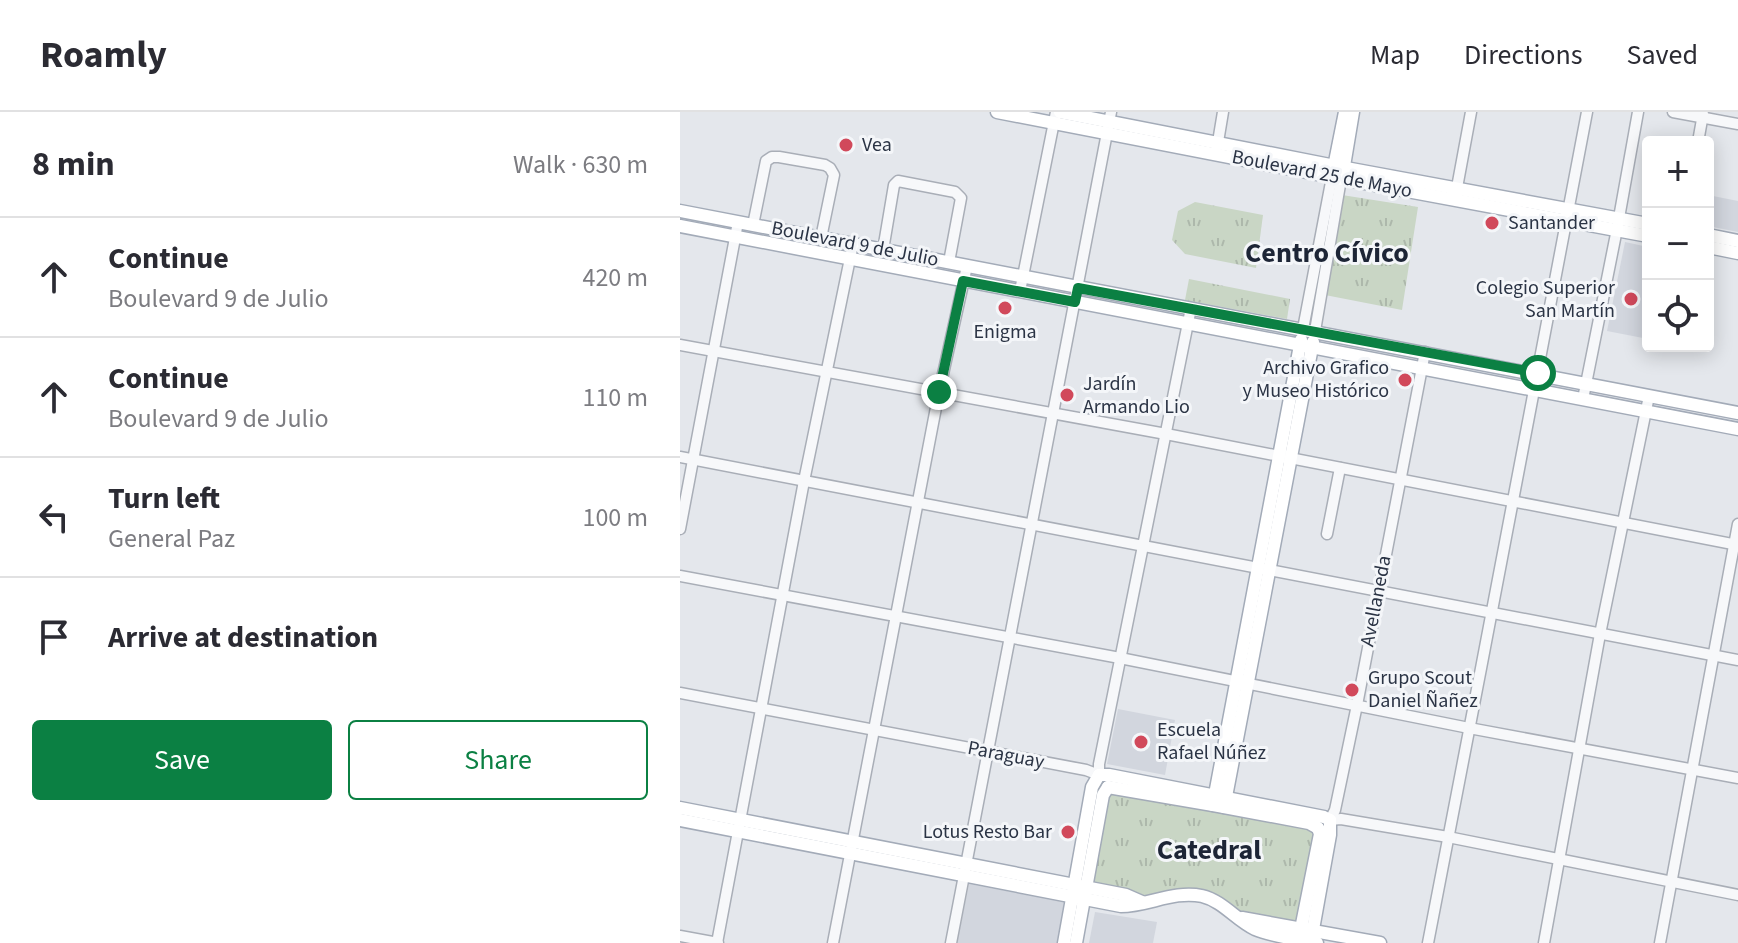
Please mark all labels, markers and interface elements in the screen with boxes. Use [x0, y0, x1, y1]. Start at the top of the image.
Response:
text: Roamly [40, 28, 167, 82]
text: Map [1370, 35, 1420, 75]
text: Directions [1464, 35, 1583, 75]
text: Saved [1627, 35, 1698, 75]
place label: Vea [862, 131, 892, 159]
marker: Vea [837, 136, 855, 154]
map controls [1642, 136, 1714, 352]
button: + [1642, 136, 1714, 208]
text: 8 min [32, 140, 115, 189]
street label: Boulevard 25 de Mayo [1229, 143, 1415, 205]
text: Walk · 630 m [513, 146, 648, 183]
button: − [1642, 208, 1714, 280]
place label: Santander [1508, 209, 1595, 237]
street label: Boulevard 9 de Julio [769, 214, 941, 274]
marker: Santander [1483, 214, 1501, 232]
district label: Centro Cívico [1245, 233, 1409, 273]
text: Continue [108, 237, 229, 280]
icon: ahead [32, 255, 76, 299]
text: 420 m [582, 259, 648, 296]
place label: Colegio Superior San Martín [1476, 274, 1615, 325]
text: Boulevard 9 de Julio [108, 280, 329, 317]
button: locate [1642, 280, 1714, 352]
marker: Colegio Superior San Martín [1622, 290, 1640, 308]
marker: Enigma [996, 299, 1014, 317]
place label: Enigma [973, 318, 1037, 346]
place label: Archivo Grafico y Museo Histórico [1242, 354, 1389, 405]
route start [1520, 355, 1556, 391]
text: Continue [108, 357, 229, 400]
place label: Jardín Armando Lio [1083, 370, 1190, 421]
marker: Archivo Grafico y Museo Histórico [1396, 371, 1414, 389]
route end [921, 374, 957, 410]
icon: ahead [32, 375, 76, 419]
text: 110 m [582, 379, 648, 416]
marker: Jardín Armando Lio [1058, 386, 1076, 404]
text: Boulevard 9 de Julio [108, 400, 329, 437]
text: Turn left [108, 477, 220, 520]
icon: left [32, 495, 76, 539]
text: 100 m [582, 499, 648, 536]
text: General Paz [108, 520, 235, 557]
street label: Avellaneda [1353, 553, 1399, 649]
icon: arrive [32, 615, 76, 659]
text: Arrive at destination [108, 616, 378, 659]
place label: Grupo Scout Daniel Ñañez [1368, 664, 1478, 715]
marker: Grupo Scout Daniel Ñañez [1343, 681, 1361, 699]
place label: Escuela Rafael Núñez [1157, 716, 1266, 767]
button: Save [32, 720, 332, 800]
button: Share [348, 720, 648, 800]
marker: Escuela Rafael Núñez [1132, 733, 1150, 751]
street label: Paraguay [965, 734, 1047, 776]
place label: Lotus Resto Bar [923, 818, 1052, 846]
marker: Lotus Resto Bar [1059, 823, 1077, 841]
district label: Catedral [1157, 830, 1261, 870]

